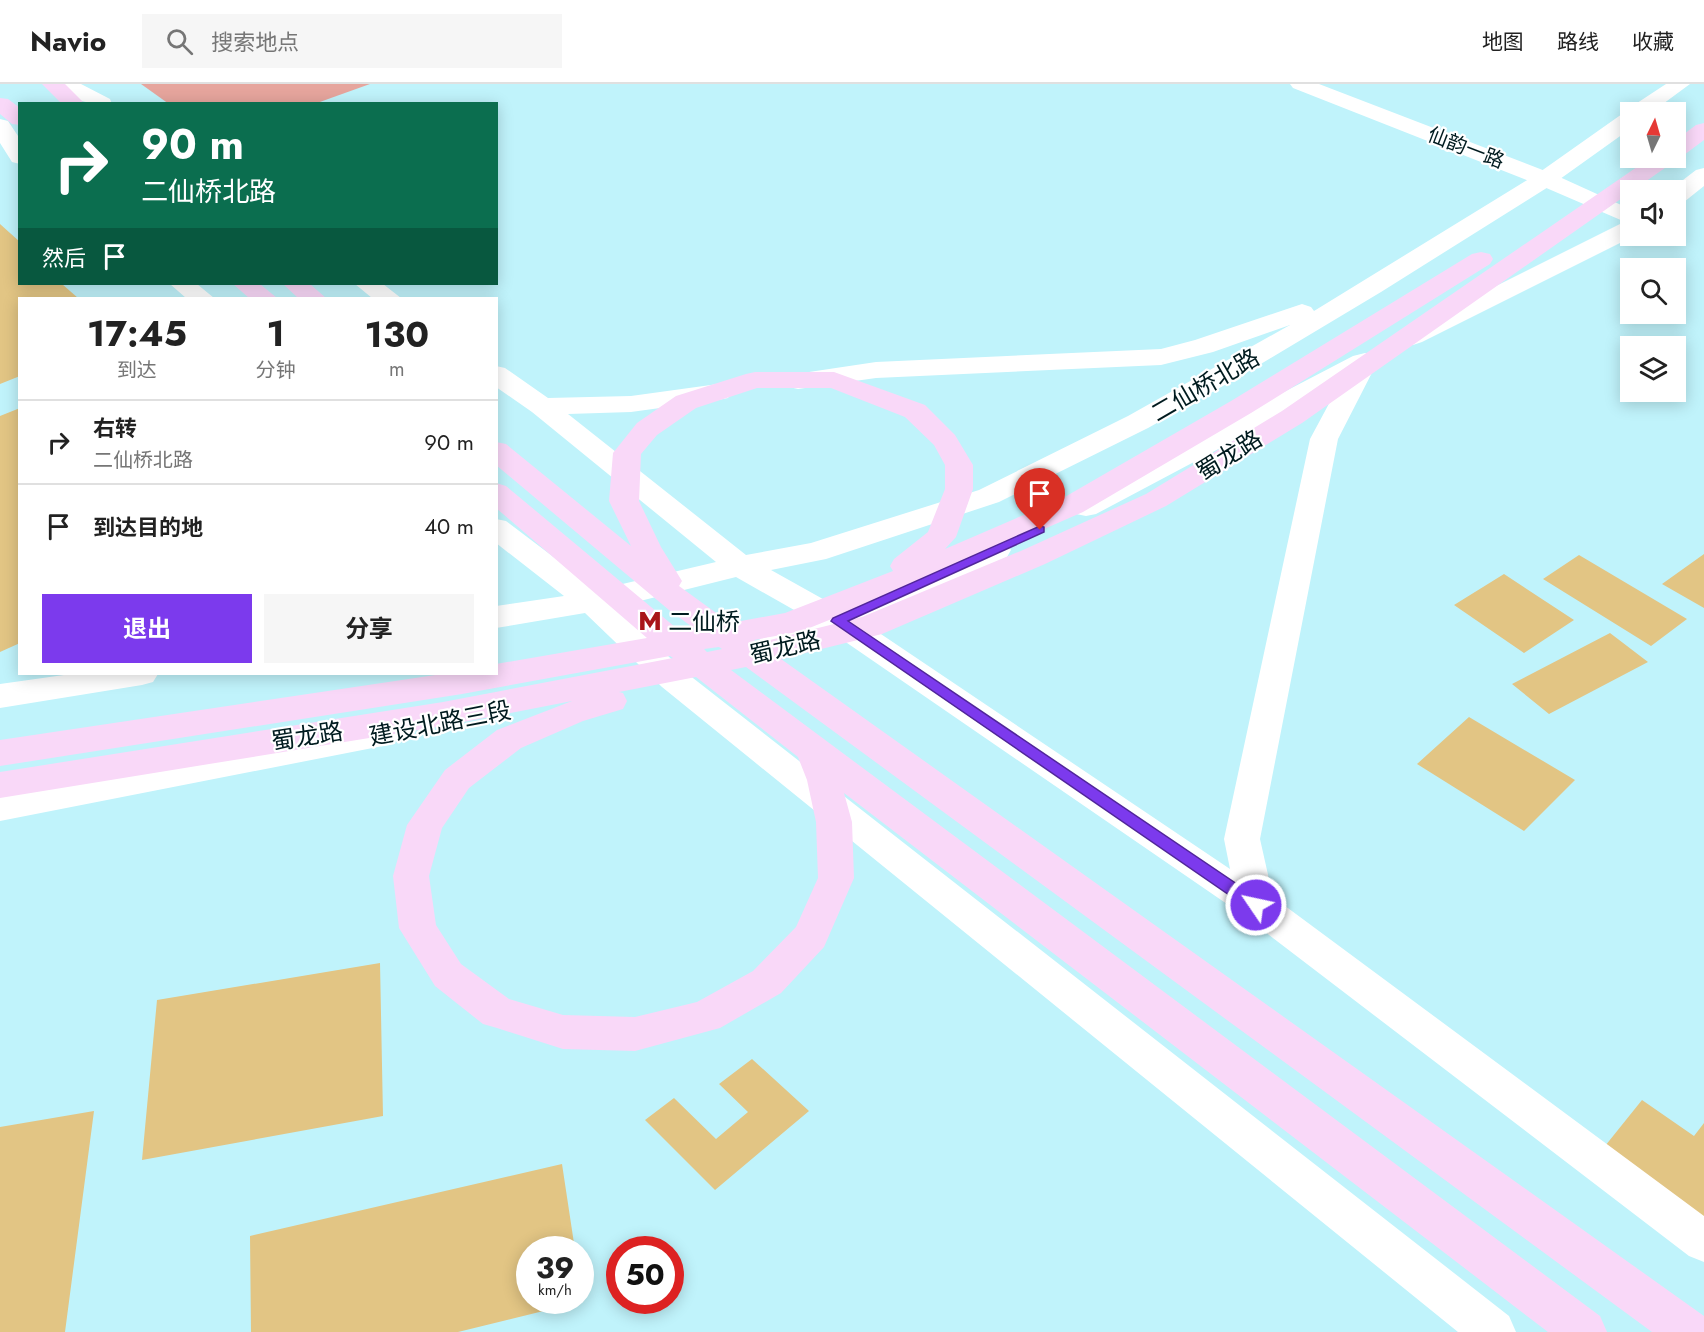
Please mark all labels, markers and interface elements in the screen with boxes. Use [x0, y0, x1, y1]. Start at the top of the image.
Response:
search box [142, 14, 562, 68]
text: Navio [30, 21, 106, 62]
icon: search [163, 25, 196, 58]
text: 搜索地点 [211, 26, 299, 58]
text: 地图 [1482, 27, 1524, 57]
text: 路线 [1557, 27, 1599, 57]
text: 收藏 [1632, 27, 1674, 57]
north arrow [1620, 102, 1686, 168]
map controls [1620, 102, 1686, 402]
text: 90 m [141, 114, 244, 175]
street label: 仙韵一路 [1423, 120, 1509, 176]
icon: right [42, 126, 120, 204]
text: 二仙桥北路 [141, 172, 276, 211]
button: sound [1620, 180, 1686, 246]
icon: arrive [98, 240, 131, 273]
text: 然后 [42, 242, 86, 274]
button: search [1620, 258, 1686, 324]
text: 17:45 [87, 307, 187, 359]
text: 1 [267, 307, 285, 359]
text: 130 [365, 308, 429, 360]
button: layers [1620, 336, 1686, 402]
street label: 二仙桥北路 [1144, 340, 1266, 430]
text: m [389, 355, 405, 384]
text: 到达 [117, 356, 157, 385]
text: 分钟 [256, 356, 296, 385]
text: 右转 [93, 412, 137, 444]
street label: 蜀龙路 [1189, 421, 1269, 489]
icon: right [42, 426, 75, 459]
text: 90 m [424, 426, 474, 458]
text: 二仙桥北路 [93, 446, 193, 475]
pin [1014, 468, 1065, 530]
icon: arrive [1023, 477, 1056, 510]
icon: arrive [42, 510, 75, 543]
text: 40 m [424, 510, 474, 542]
text: 到达目的地 [93, 511, 203, 543]
button: 退出 [42, 594, 252, 663]
button: 分享 [264, 594, 474, 663]
place label: 二仙桥 [668, 604, 740, 639]
metro station icon: 二仙桥 [637, 608, 663, 634]
street label: 蜀龙路 [746, 622, 824, 672]
street label: 建设北路三段 [366, 692, 514, 754]
street label: 蜀龙路 [269, 713, 345, 759]
position arrow [1224, 873, 1288, 937]
speed limit sign: 50 [606, 1236, 684, 1314]
text: 39 [536, 1246, 574, 1289]
text: km/h [538, 1279, 572, 1301]

